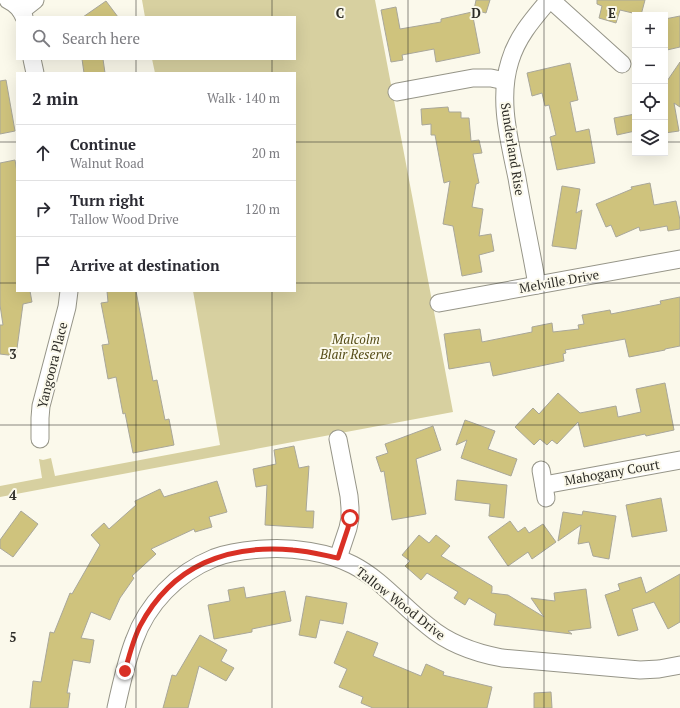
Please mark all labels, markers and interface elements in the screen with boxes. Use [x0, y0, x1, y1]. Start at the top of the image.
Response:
text: C [336, 4, 344, 22]
text: D [471, 4, 481, 22]
text: E [608, 4, 616, 22]
map controls [632, 12, 668, 156]
button: + [632, 12, 668, 48]
search box [16, 16, 296, 60]
icon: search [30, 27, 52, 49]
text: Search here [62, 28, 140, 48]
button: − [632, 48, 668, 84]
button: locate [632, 84, 668, 120]
text: 2 min [32, 87, 79, 110]
text: Walk · 140 m [207, 89, 280, 107]
street label: Sunderland Rise [497, 101, 529, 197]
button: layers [632, 120, 668, 156]
text: Continue [70, 134, 136, 154]
icon: ahead [32, 142, 54, 164]
text: 20 m [252, 144, 280, 162]
text: Walnut Road [70, 154, 144, 172]
text: Turn right [70, 190, 145, 210]
icon: right [32, 198, 54, 220]
text: 120 m [245, 200, 280, 218]
text: Tallow Wood Drive [70, 210, 179, 228]
icon: arrive [32, 254, 54, 276]
text: Arrive at destination [70, 255, 220, 275]
street label: Melville Drive [518, 265, 600, 297]
street label: Yangoora Place [33, 320, 71, 410]
park label: Malcolm Blair Reserve [319, 330, 392, 363]
text: 3 [9, 345, 17, 363]
street label: Mahogany Court [563, 455, 661, 489]
text: 4 [9, 486, 17, 504]
route start [341, 509, 359, 527]
street label: Tallow Wood Drive [353, 562, 449, 644]
text: 5 [9, 628, 17, 646]
route end [116, 662, 134, 680]

